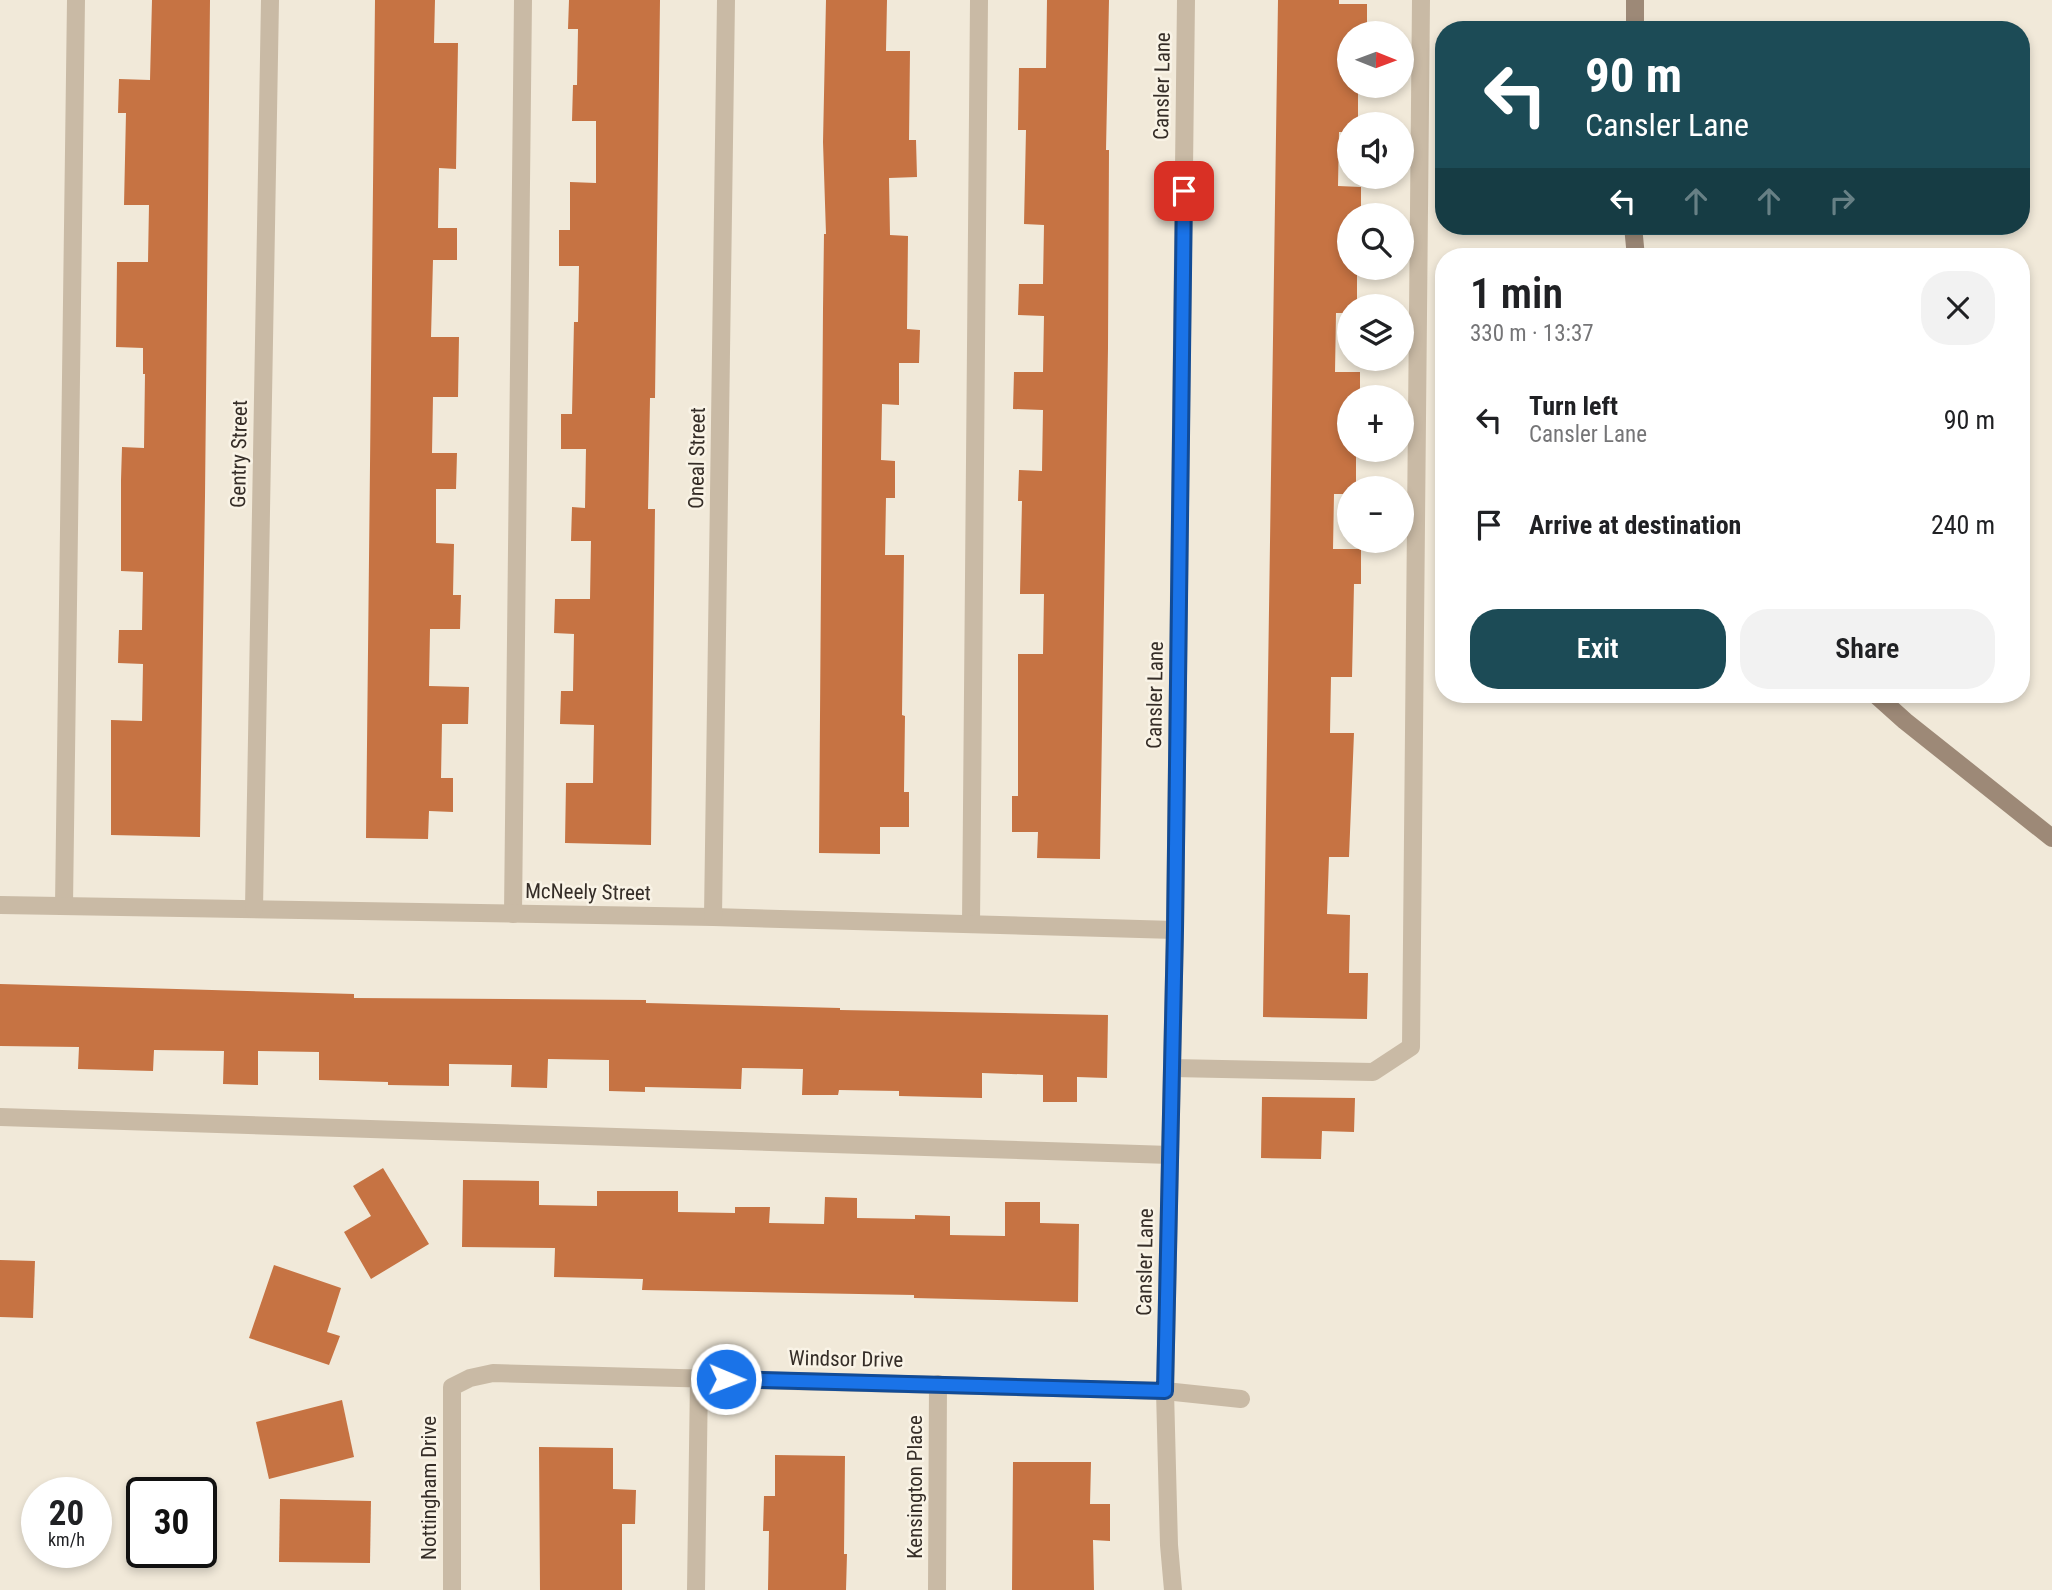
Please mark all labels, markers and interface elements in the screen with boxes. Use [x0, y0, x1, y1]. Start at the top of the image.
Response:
north arrow [1337, 21, 1414, 98]
map controls [1337, 21, 1414, 553]
street label: Cansler Lane [1149, 32, 1175, 140]
text: 90 m [1585, 47, 1682, 104]
icon: left [1470, 49, 1561, 140]
text: Cansler Lane [1585, 106, 1749, 144]
button: sound [1337, 112, 1414, 189]
pin [1154, 161, 1214, 221]
icon: arrive [1165, 172, 1203, 210]
icon: left [1604, 182, 1642, 220]
icon: ahead [1677, 182, 1715, 220]
icon: ahead [1750, 182, 1788, 220]
icon: right [1823, 182, 1861, 220]
button: search [1337, 203, 1414, 280]
text: 1 min [1470, 269, 1563, 318]
button: close [1921, 271, 1995, 345]
button: layers [1337, 294, 1414, 371]
text: 330 m · 13:37 [1470, 320, 1594, 347]
button: + [1337, 385, 1414, 462]
text: Turn left [1529, 391, 1618, 421]
street label: Gentry Street [226, 400, 252, 508]
icon: left [1470, 401, 1508, 439]
text: 90 m [1944, 405, 1995, 435]
street label: Oneal Street [684, 407, 710, 509]
text: Cansler Lane [1529, 421, 1647, 448]
button: − [1337, 476, 1414, 553]
icon: arrive [1470, 506, 1508, 544]
text: Arrive at destination [1529, 510, 1741, 540]
text: 240 m [1931, 510, 1995, 540]
button: Exit [1470, 609, 1726, 689]
button: Share [1740, 609, 1995, 689]
street label: Cansler Lane [1142, 641, 1168, 749]
street label: McNeely Street [525, 879, 651, 905]
street label: Cansler Lane [1132, 1208, 1158, 1316]
position arrow [689, 1342, 763, 1416]
street label: Windsor Drive [788, 1346, 904, 1372]
street label: Kensington Place [903, 1415, 927, 1559]
street label: Nottingham Drive [417, 1416, 441, 1560]
speed limit sign: 30 [126, 1477, 217, 1568]
text: 20 [49, 1493, 84, 1534]
text: km/h [48, 1529, 85, 1550]

